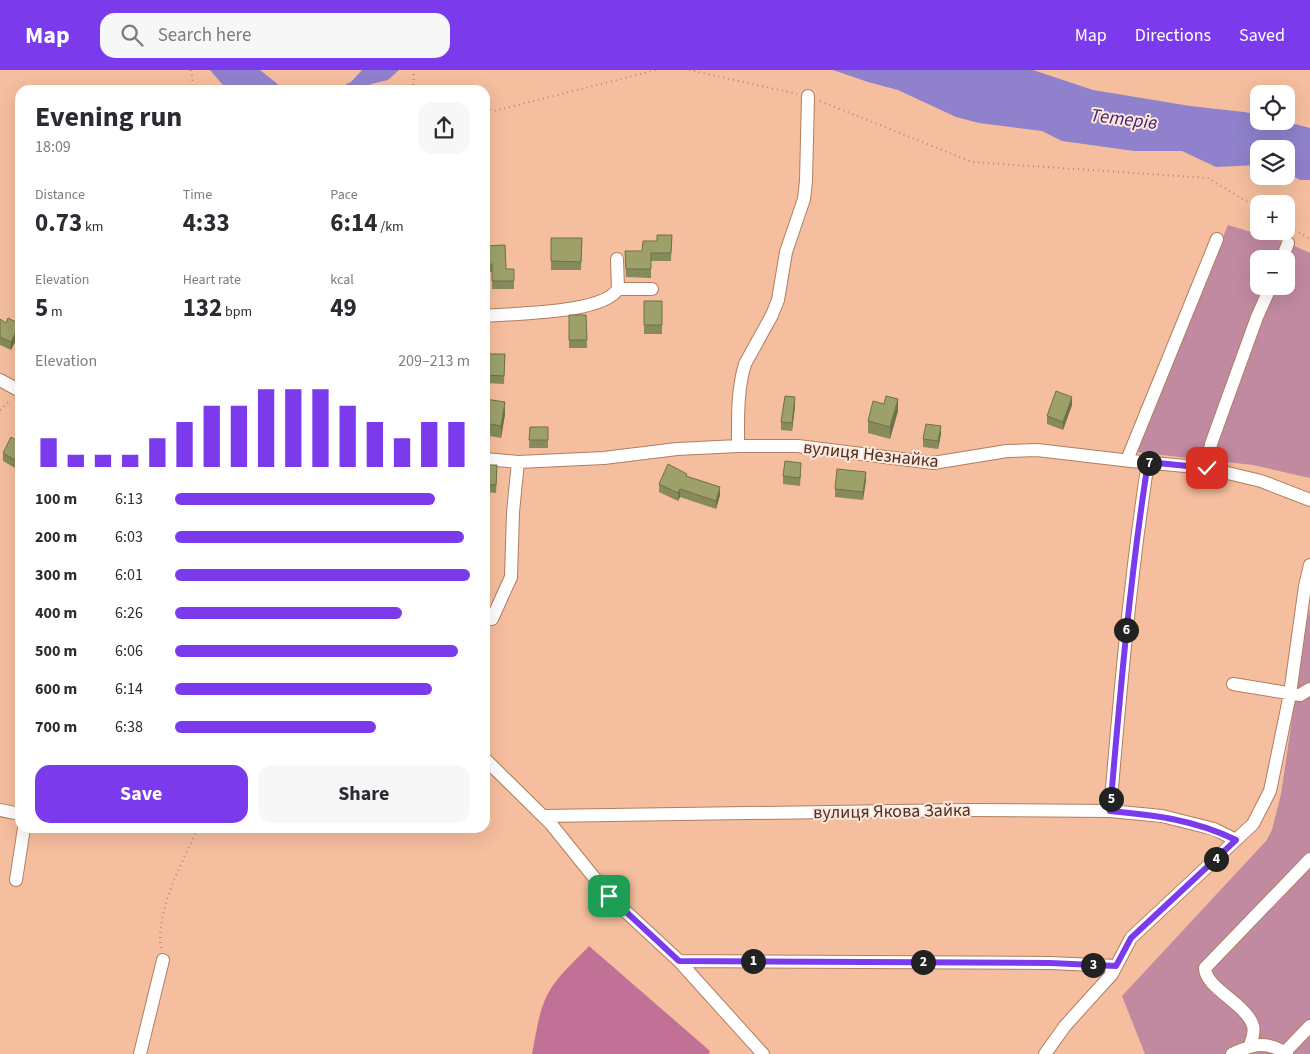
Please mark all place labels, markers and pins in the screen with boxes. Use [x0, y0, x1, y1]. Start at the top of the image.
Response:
pin [1186, 447, 1228, 489]
pin: 7 [1136, 450, 1162, 476]
pin: 6 [1114, 618, 1138, 642]
pin: 5 [1098, 786, 1124, 812]
pin: 4 [1204, 846, 1228, 872]
pin [588, 875, 630, 917]
pin: 1 [740, 948, 766, 974]
pin: 2 [910, 950, 936, 974]
pin: 3 [1080, 952, 1106, 978]

